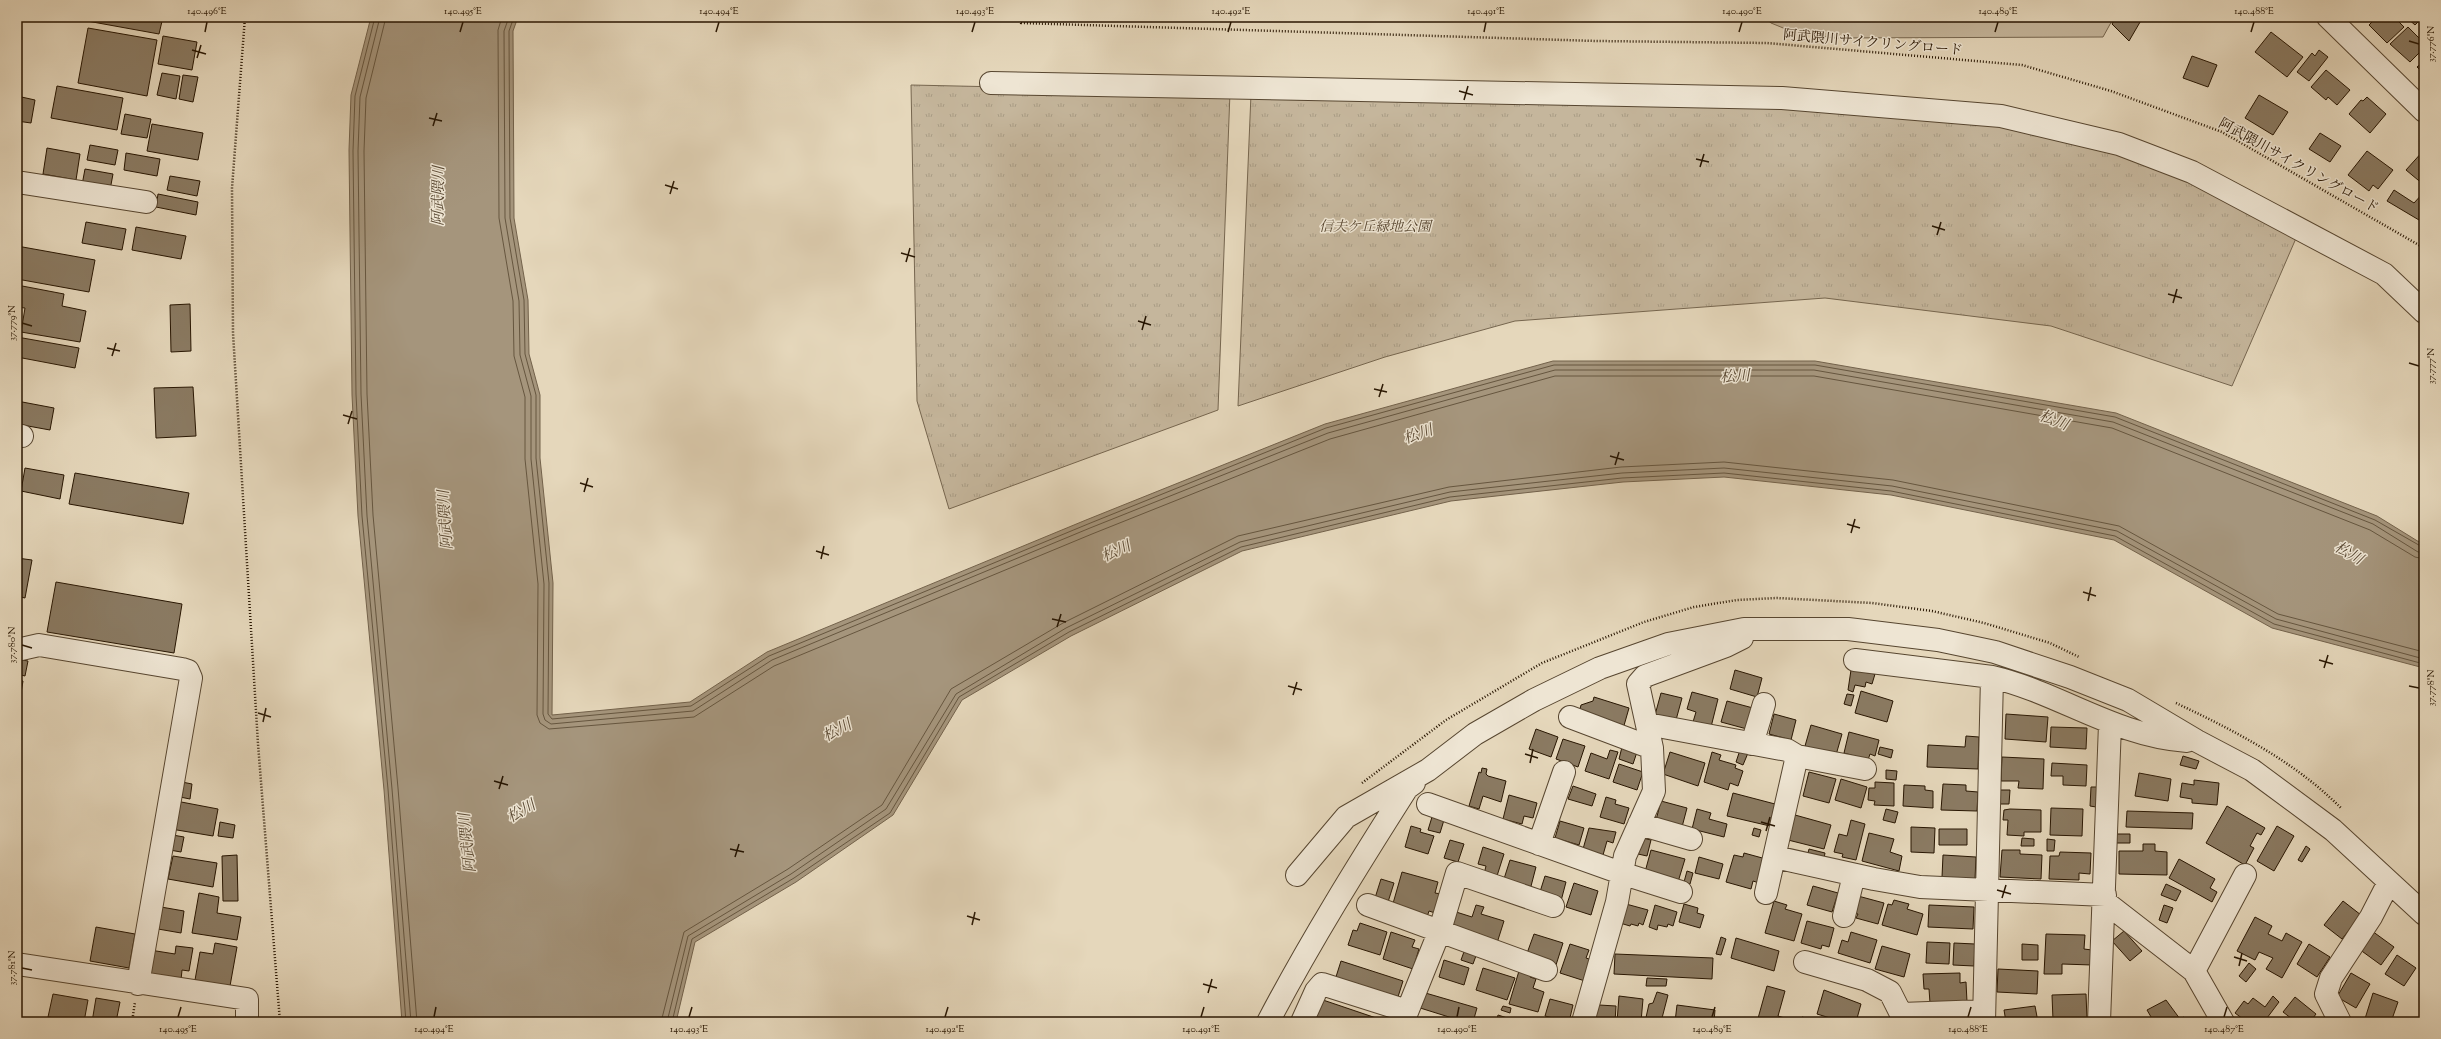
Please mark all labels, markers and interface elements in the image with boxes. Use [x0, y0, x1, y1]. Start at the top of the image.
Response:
text: 140.496°E [187, 4, 227, 19]
text: 140.495°E [444, 4, 482, 19]
text: 140.494°E [699, 4, 739, 19]
text: 140.493°E [956, 4, 994, 19]
text: 140.492°E [1212, 4, 1250, 19]
text: 140.491°E [1467, 4, 1505, 19]
text: 140.490°E [1722, 4, 1762, 19]
text: 140.489°E [1978, 4, 2018, 19]
text: 140.488°E [2234, 4, 2274, 19]
street label: 阿武隈川サイクリングロード [1782, 26, 1964, 62]
text: 37.776°N [2424, 26, 2439, 62]
street label: 阿武隈川サイクリングロード [2214, 114, 2382, 219]
water label: 阿武隈川 [428, 164, 451, 226]
park label: 信夫ケ丘緑地公園 [1319, 218, 1433, 238]
text: 37.779°N [5, 305, 20, 341]
text: 37.777°N [2424, 348, 2439, 384]
water label: 松川 [1719, 366, 1753, 389]
water label: 松川 [2036, 406, 2073, 437]
water label: 松川 [1401, 420, 1438, 450]
water label: 阿武隈川 [434, 487, 459, 551]
water label: 松川 [1099, 536, 1136, 568]
water label: 松川 [2330, 538, 2368, 572]
text: 37.780°N [5, 627, 20, 663]
text: 37.778°N [2424, 670, 2439, 706]
water label: 松川 [820, 714, 858, 748]
water label: 松川 [504, 795, 542, 829]
water label: 阿武隈川 [455, 810, 482, 874]
text: 37.781°N [5, 950, 20, 986]
text: 140.495°E [159, 1022, 197, 1037]
text: 140.494°E [414, 1022, 454, 1037]
text: 140.493°E [670, 1022, 708, 1037]
text: 140.492°E [926, 1022, 964, 1037]
text: 140.491°E [1182, 1022, 1220, 1037]
text: 140.490°E [1437, 1022, 1477, 1037]
text: 140.489°E [1692, 1022, 1732, 1037]
text: 140.488°E [1948, 1022, 1988, 1037]
text: 140.487°E [2204, 1022, 2244, 1037]

